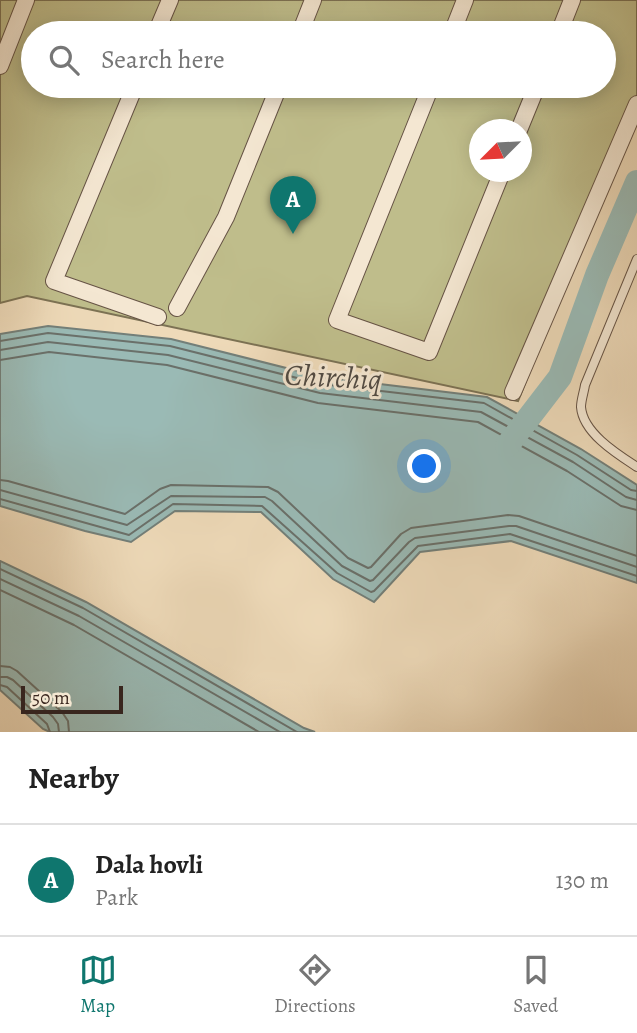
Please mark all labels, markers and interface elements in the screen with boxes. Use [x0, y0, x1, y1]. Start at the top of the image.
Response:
search box [21, 21, 616, 98]
icon: search [45, 41, 83, 79]
text: Search here [101, 42, 225, 77]
north arrow [469, 119, 532, 182]
pin: A [270, 176, 316, 234]
water label: Chirchiq [284, 354, 382, 400]
your location [407, 449, 441, 483]
scale bar [21, 683, 122, 715]
text: 50 m [32, 685, 70, 711]
text: Nearby [28, 758, 119, 798]
text: Dala hovli [95, 847, 203, 882]
text: A [44, 865, 58, 896]
text: 130 m [556, 865, 609, 896]
text: Park [95, 882, 138, 913]
tab: Map [79, 951, 117, 1019]
tab: Directions [274, 951, 356, 1019]
tab: Saved [513, 951, 558, 1019]

